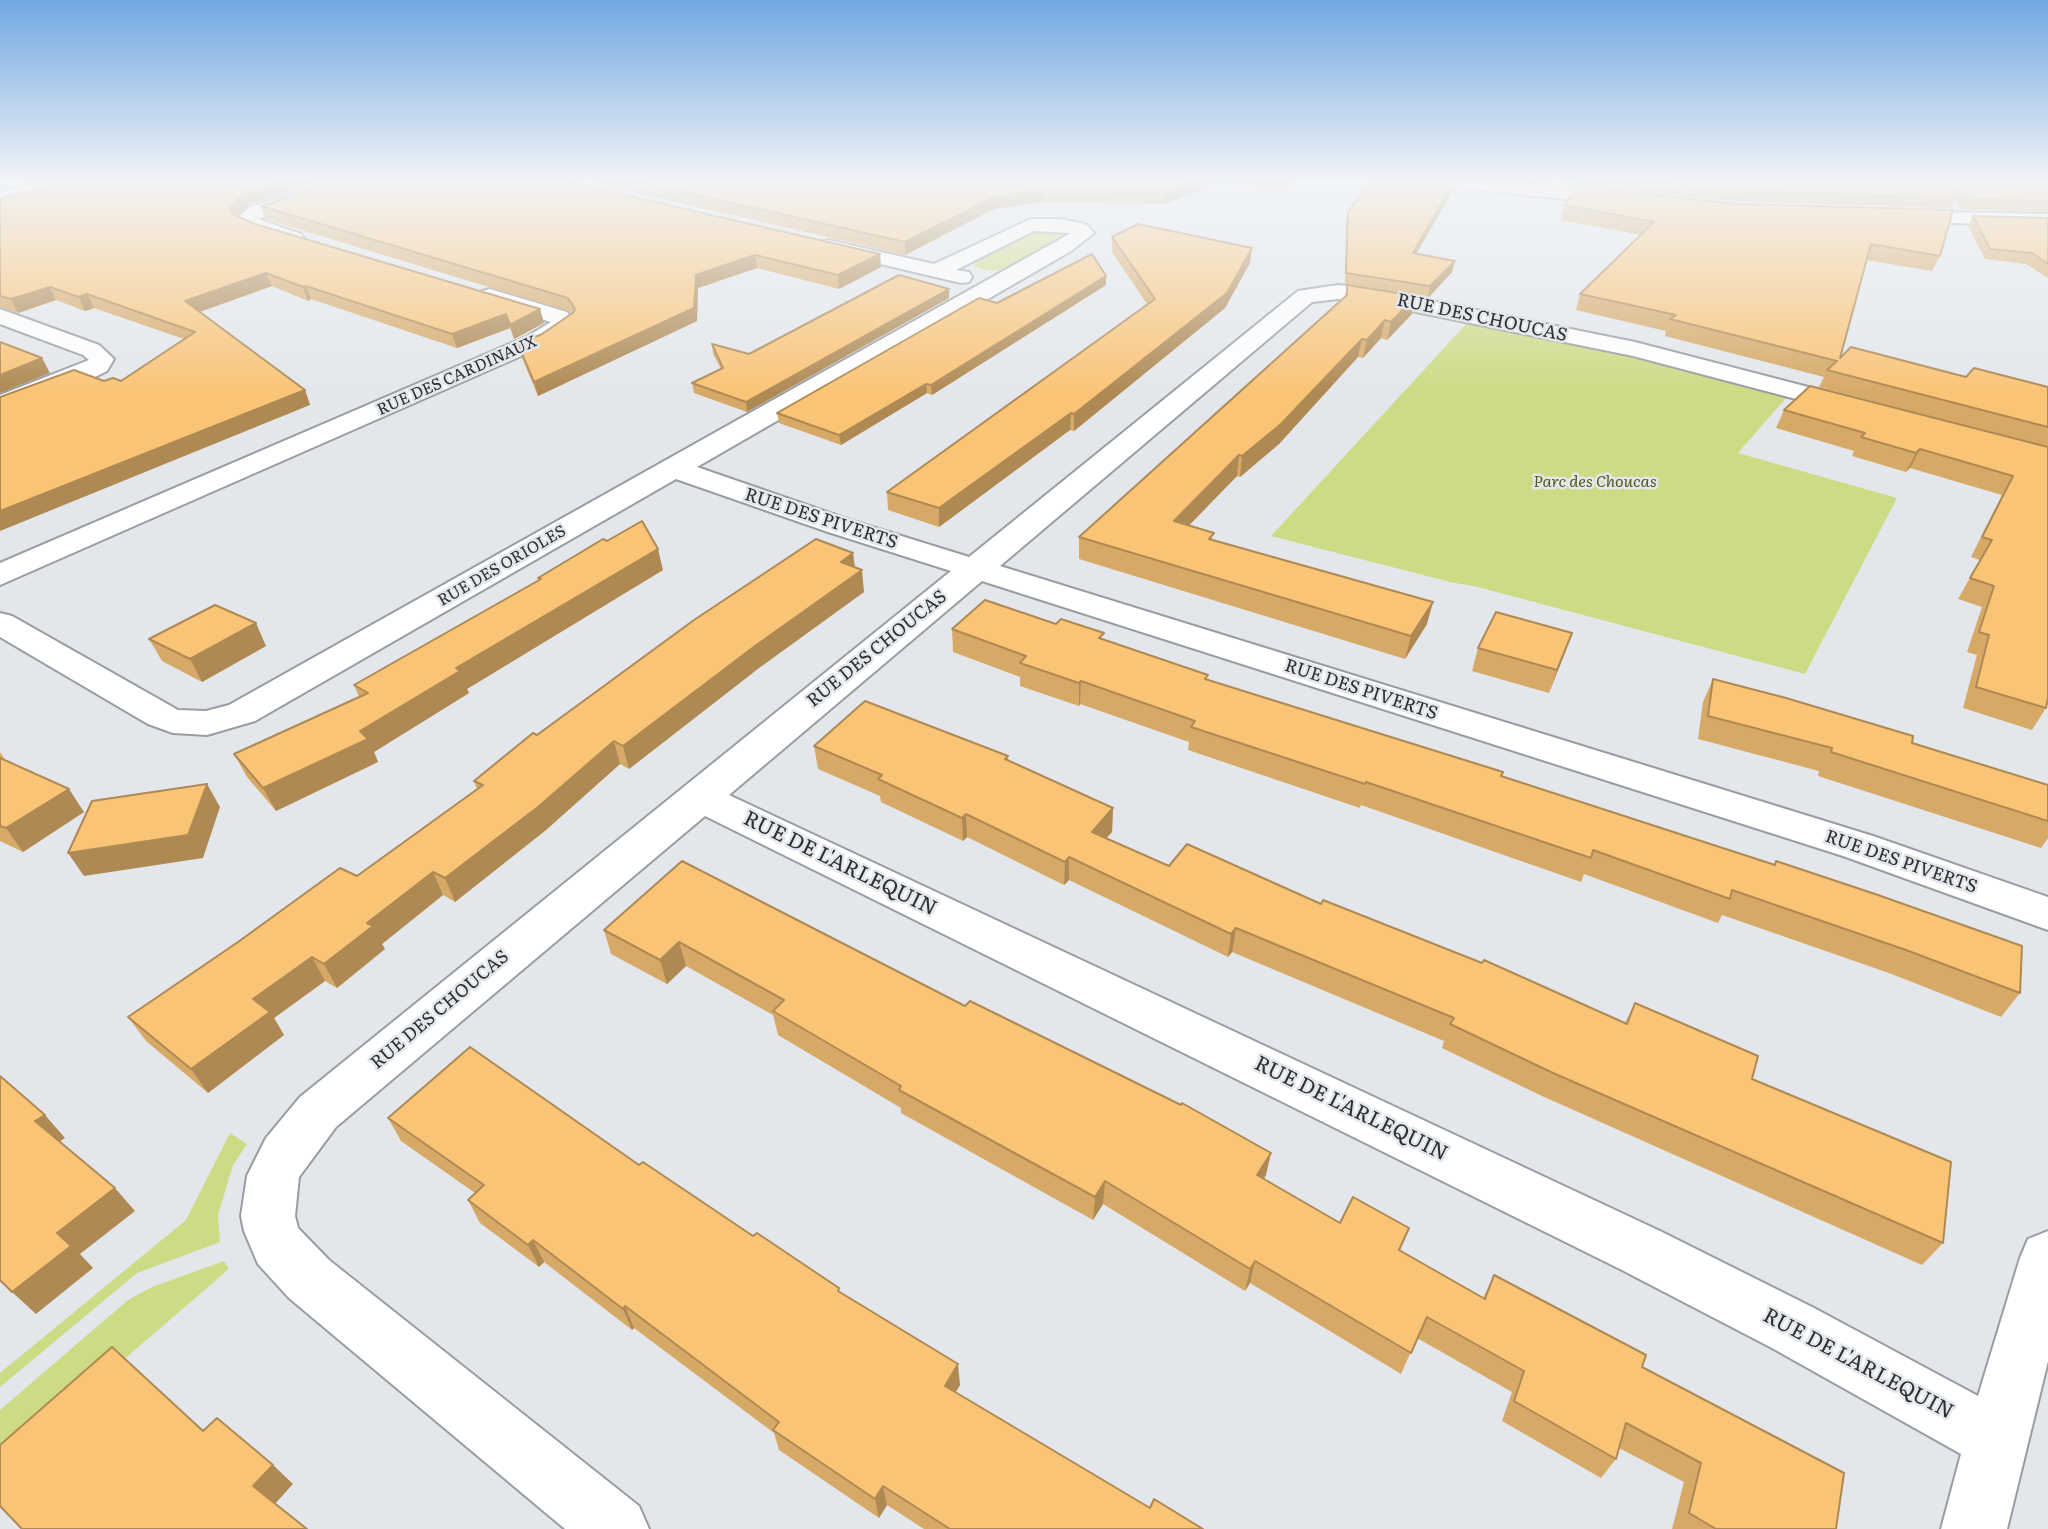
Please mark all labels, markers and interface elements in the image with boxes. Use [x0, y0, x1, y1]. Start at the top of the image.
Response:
street label: RUE DES CHOUCAS [1395, 289, 1569, 347]
street label: RUE DES CARDINAUX [374, 332, 540, 420]
park label: Parc des Choucas [1533, 472, 1657, 492]
street label: RUE DES PIVERTS [742, 484, 900, 554]
street label: RUE DES ORIOLES [435, 522, 569, 610]
street label: RUE DES CHOUCAS [803, 586, 951, 712]
street label: RUE DES PIVERTS [1282, 655, 1440, 725]
street label: RUE DE L'ARLEQUIN [739, 806, 941, 922]
street label: RUE DES PIVERTS [1822, 826, 1980, 898]
street label: RUE DES CHOUCAS [367, 946, 513, 1074]
street label: RUE DE L'ARLEQUIN [1250, 1051, 1452, 1167]
street label: RUE DE L'ARLEQUIN [1759, 1303, 1957, 1425]

